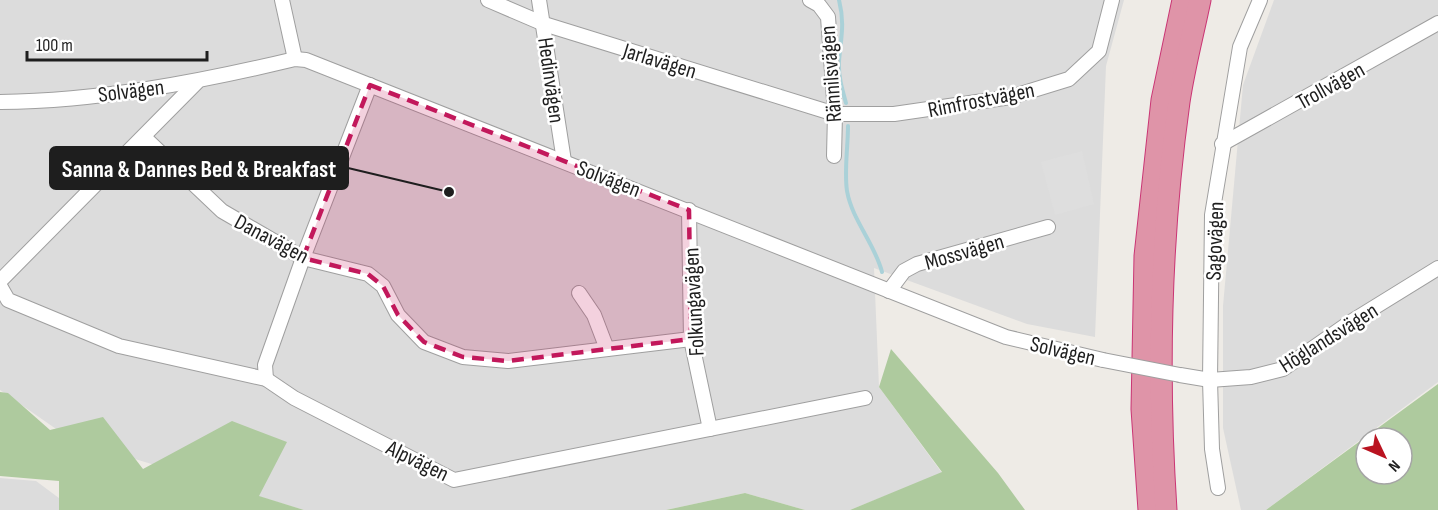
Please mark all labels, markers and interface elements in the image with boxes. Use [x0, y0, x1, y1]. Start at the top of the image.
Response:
scale bar [27, 24, 207, 62]
street label: Rännilsvägen [815, 25, 848, 123]
text: 100 m [36, 35, 73, 56]
street label: Hedinvägen [531, 36, 570, 125]
street label: Jarlavägen [619, 37, 700, 85]
street label: Trollvägen [1292, 57, 1370, 116]
street label: Solvägen [97, 74, 166, 109]
street label: Rimfrostvägen [926, 77, 1037, 124]
callout: Sanna & Dannes Bed & Breakfast [50, 147, 348, 189]
text: Sanna & Dannes Bed & Breakfast [62, 155, 336, 184]
street label: Solvägen [573, 155, 644, 204]
street label: Sagovägen [1201, 201, 1230, 281]
street label: Danavägen [229, 209, 313, 270]
street label: Mossvägen [922, 228, 1007, 277]
street label: Folkungavägen [678, 247, 711, 357]
street label: Höglandsvägen [1274, 297, 1383, 379]
street label: Solvägen [1027, 331, 1098, 372]
north arrow [1354, 426, 1414, 486]
street label: Alpvägen [381, 434, 453, 488]
text: N [1384, 456, 1404, 475]

